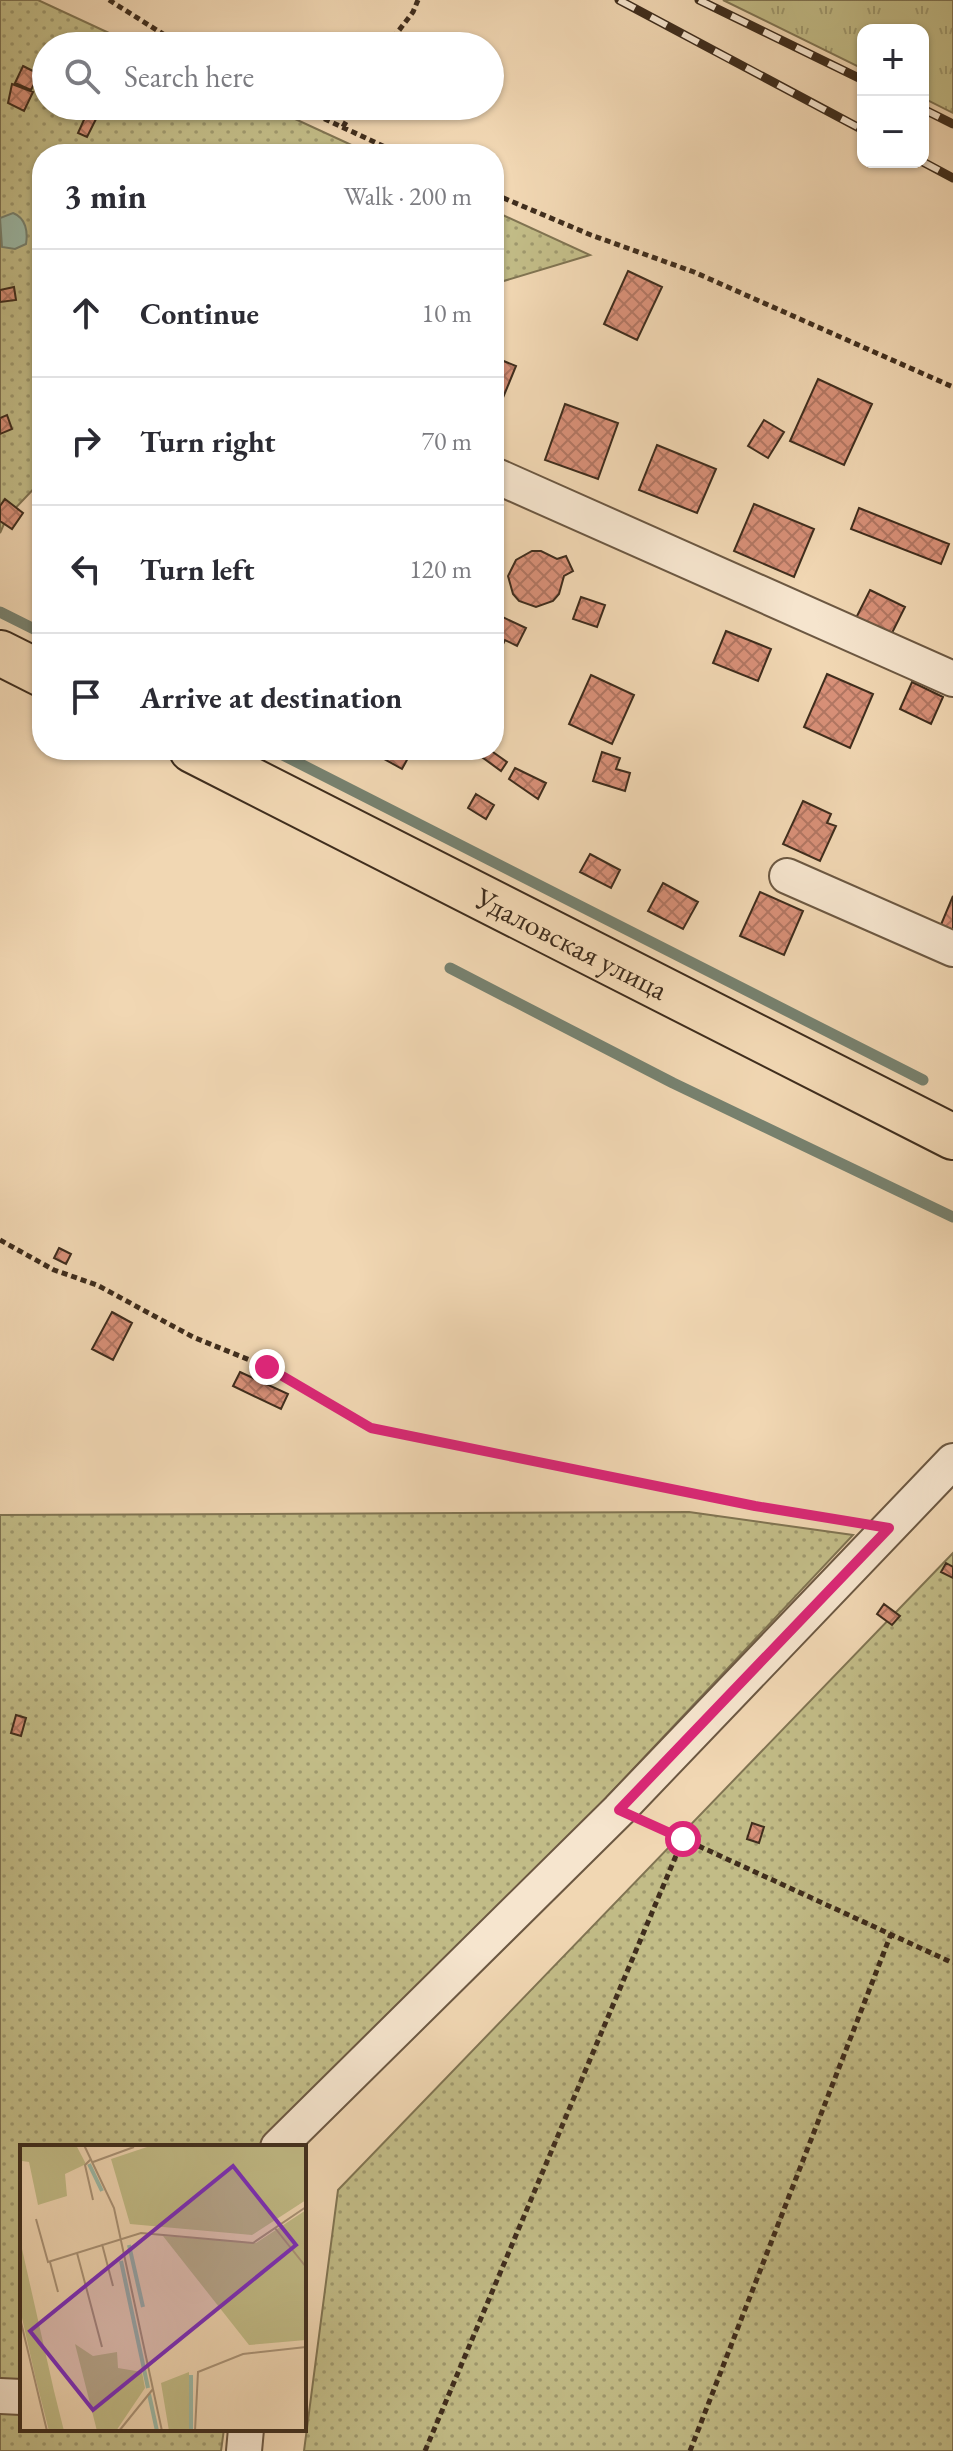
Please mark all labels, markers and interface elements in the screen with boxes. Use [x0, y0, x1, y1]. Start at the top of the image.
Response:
map controls [857, 24, 929, 168]
button: + [857, 24, 929, 96]
search box [32, 32, 504, 120]
icon: search [60, 54, 104, 98]
text: Search here [124, 57, 254, 96]
button: − [857, 96, 929, 168]
text: 3 min [64, 174, 147, 218]
text: Walk · 200 m [344, 179, 472, 213]
icon: ahead [64, 291, 108, 335]
text: Continue [140, 294, 259, 333]
text: 10 m [422, 296, 472, 330]
icon: right [64, 419, 108, 463]
text: Turn right [140, 422, 276, 461]
text: 70 m [422, 424, 472, 458]
icon: left [64, 547, 108, 591]
text: Turn left [140, 550, 254, 589]
text: 120 m [409, 552, 472, 586]
icon: arrive [64, 675, 108, 719]
text: Arrive at destination [140, 678, 402, 717]
street label: Удаловская улица [468, 877, 675, 1008]
route end [249, 1349, 285, 1385]
route start [665, 1821, 701, 1857]
inset map [20, 2145, 306, 2431]

